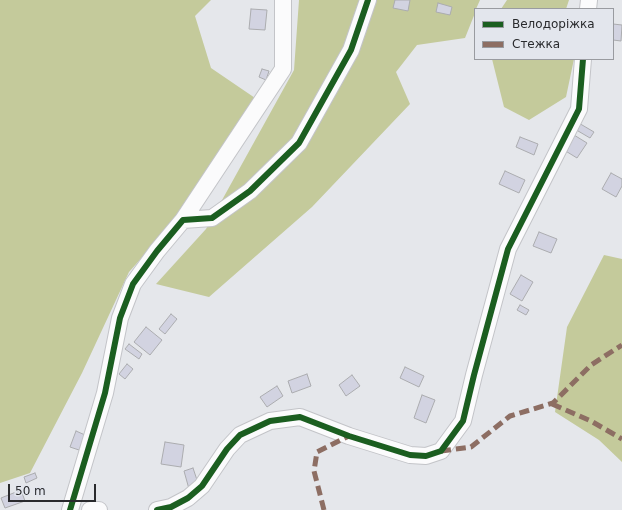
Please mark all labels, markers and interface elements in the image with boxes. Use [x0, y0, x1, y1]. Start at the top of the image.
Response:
legend [474, 8, 614, 60]
text: Велодоріжка [512, 17, 595, 31]
text: Стежка [512, 37, 560, 51]
scale bar [10, 476, 98, 502]
text: 50 m [15, 484, 46, 498]

